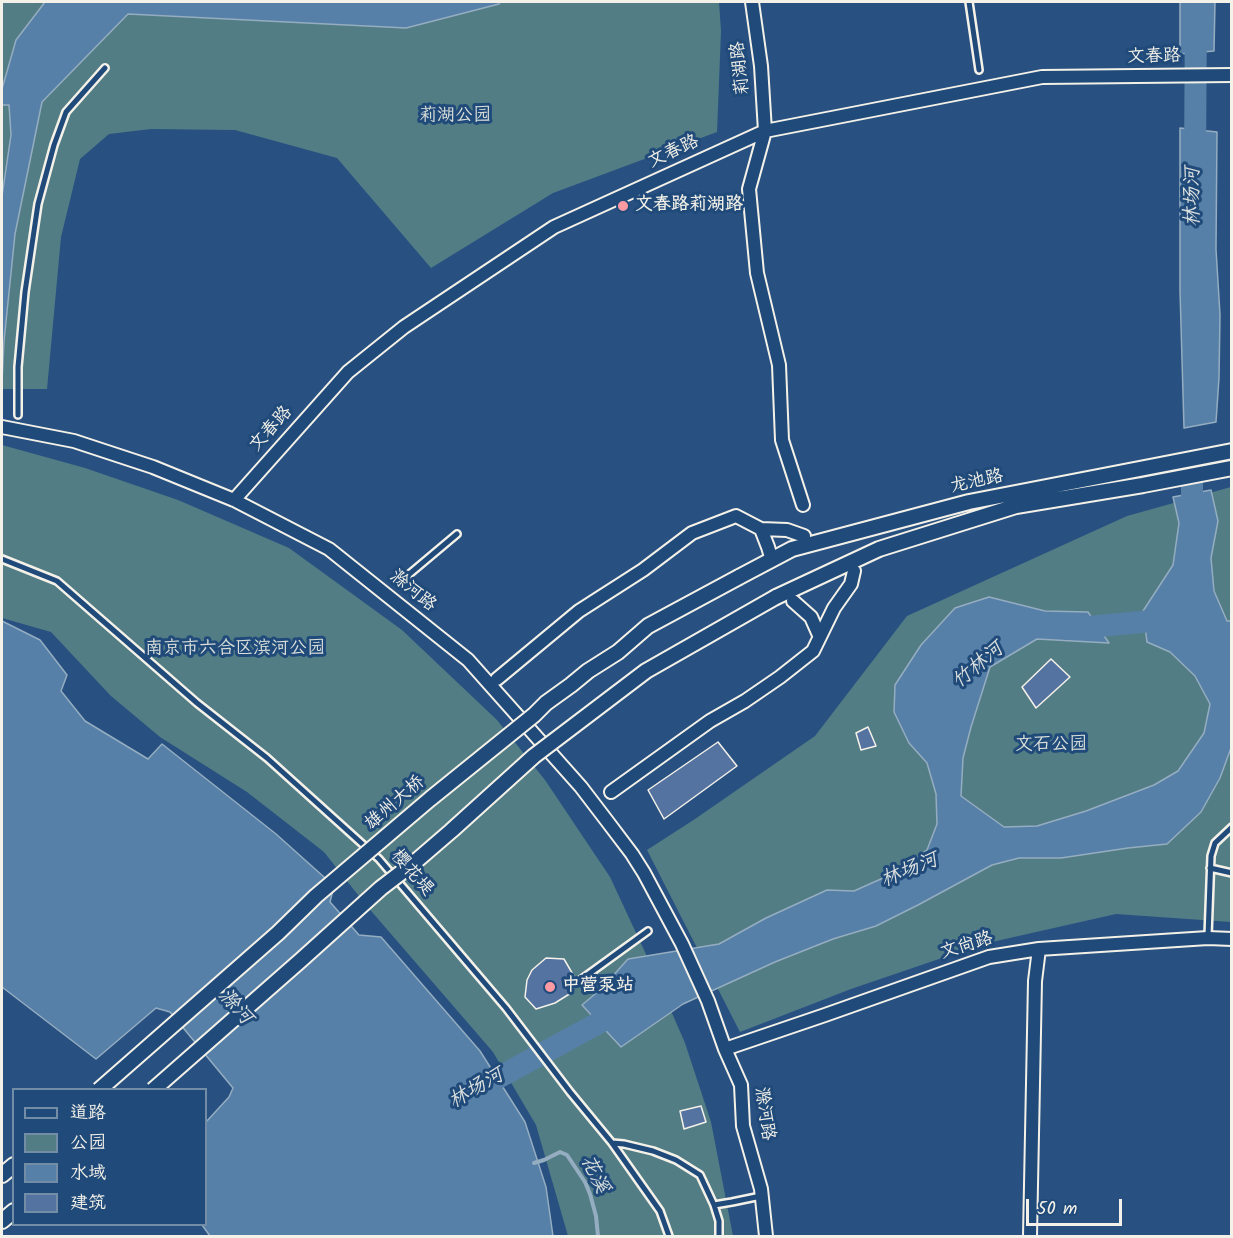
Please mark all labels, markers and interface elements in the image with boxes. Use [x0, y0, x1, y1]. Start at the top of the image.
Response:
street label: 莉湖路 [728, 40, 756, 96]
street label: 文春路 [1127, 47, 1181, 69]
park label: 莉湖公园 [419, 106, 491, 128]
street label: 文春路 [645, 132, 703, 174]
water label: 林场河 [1183, 167, 1207, 227]
place label: 文春路莉湖路 [635, 195, 743, 217]
marker: 文春路莉湖路 [616, 199, 630, 213]
street label: 文春路 [246, 403, 298, 457]
street label: 龙池路 [948, 467, 1006, 499]
street label: 滁河路 [384, 567, 440, 617]
park label: 南京市六合区滨河公园 [145, 639, 325, 661]
water label: 竹林河 [948, 639, 1010, 695]
park label: 文石公园 [1015, 735, 1087, 757]
street label: 雄州大桥 [362, 772, 430, 836]
street label: 樱花堤 [385, 847, 437, 901]
water label: 林场河 [878, 850, 942, 894]
street label: 文尚路 [938, 929, 996, 965]
place label: 中营泵站 [562, 976, 634, 998]
marker: 中营泵站 [543, 980, 557, 994]
water label: 滁河 [212, 985, 256, 1031]
water label: 林场河 [445, 1065, 509, 1115]
street label: 滁河路 [749, 1086, 777, 1142]
legend [12, 1088, 207, 1226]
text: 道路 [70, 1099, 106, 1128]
text: 公园 [70, 1129, 106, 1158]
water label: 花溪 [573, 1152, 613, 1198]
text: 水域 [70, 1159, 106, 1188]
scale bar [1029, 1187, 1125, 1225]
text: 建筑 [70, 1189, 106, 1218]
text: 50 m [1037, 1195, 1077, 1224]

